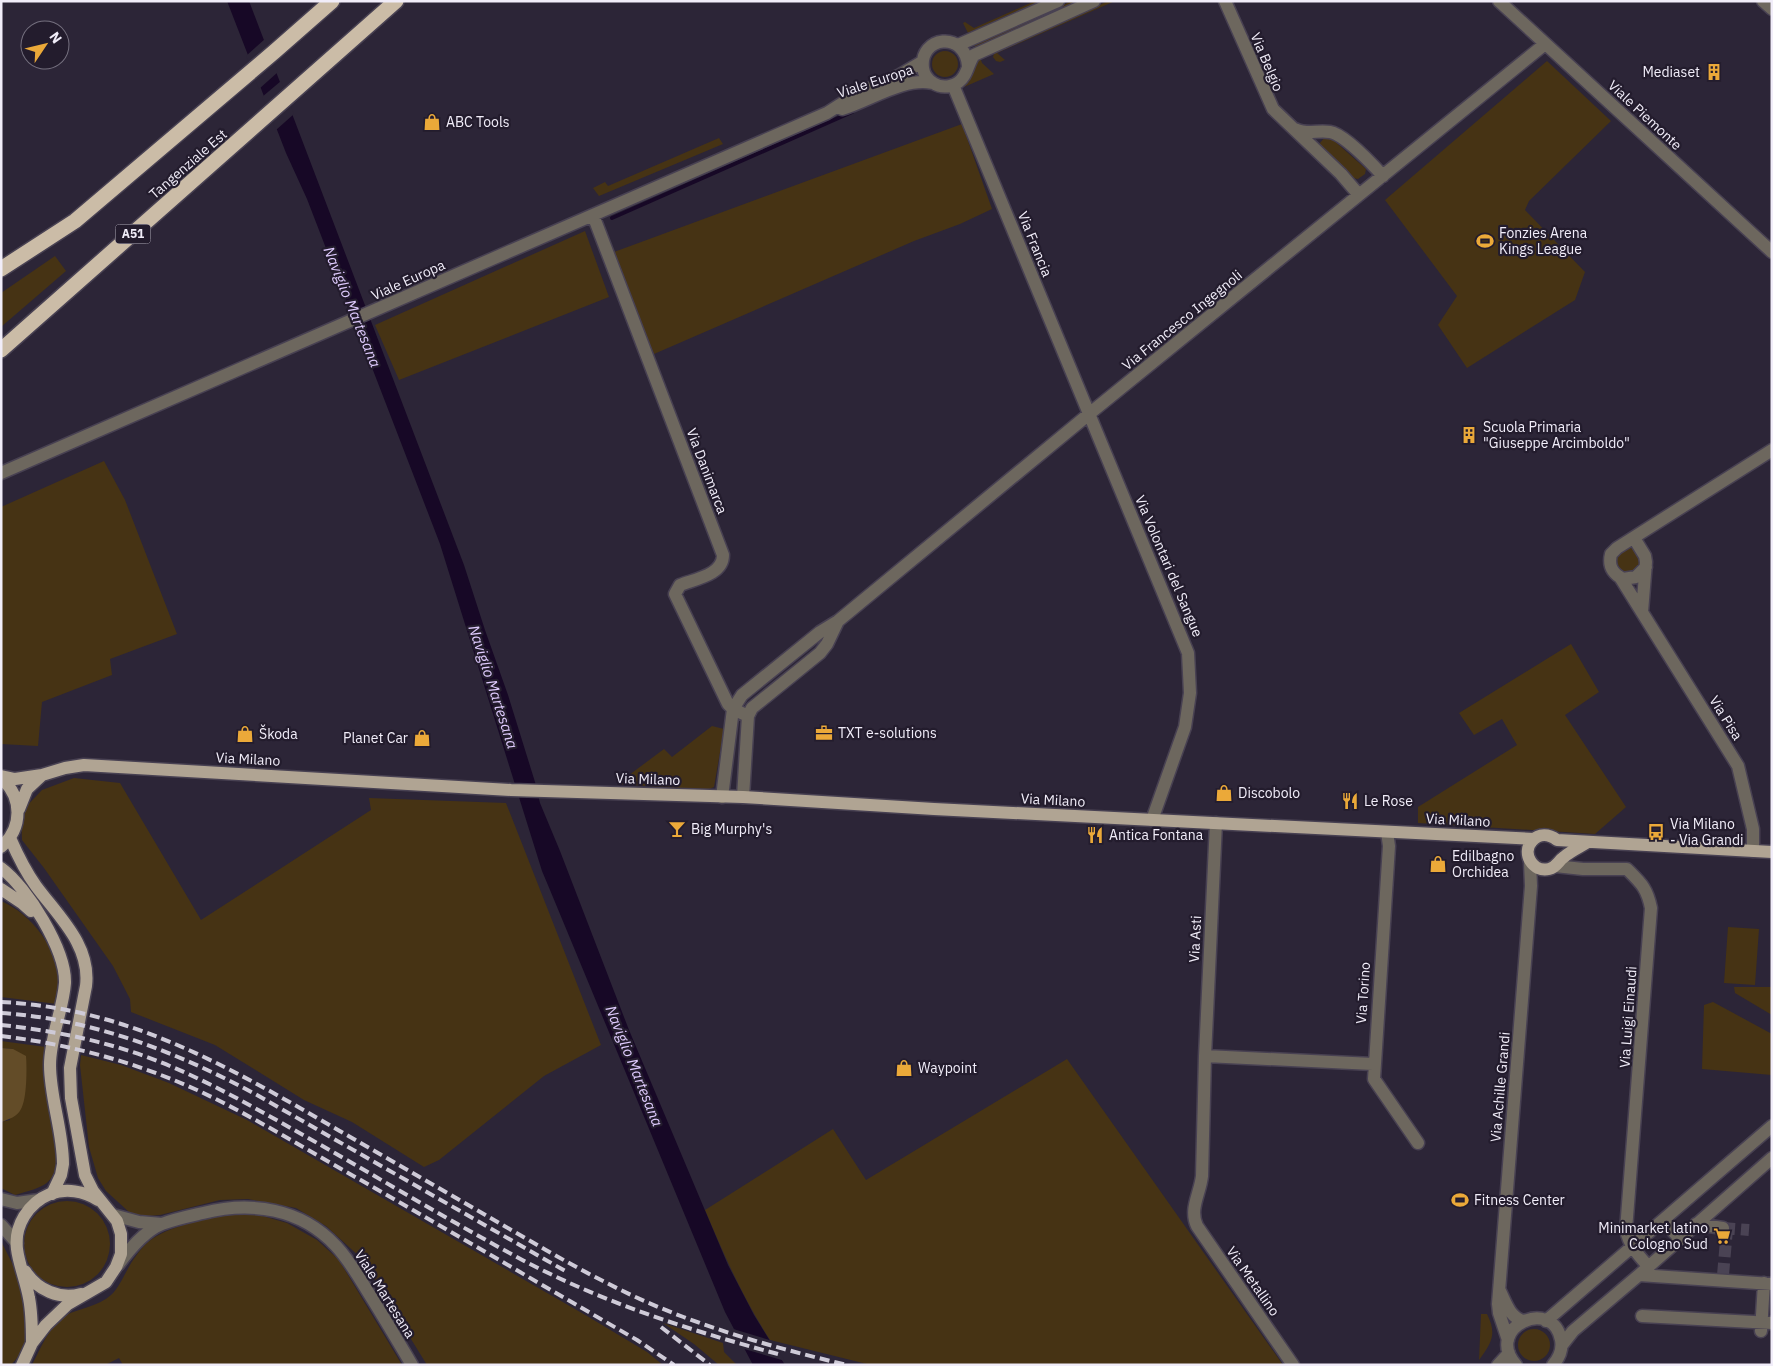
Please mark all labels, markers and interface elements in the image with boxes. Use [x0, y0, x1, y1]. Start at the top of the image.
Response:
north arrow [20, 20, 70, 70]
text: N [45, 28, 66, 47]
street label: Via Belgio [1247, 30, 1287, 94]
street label: Viale Europa [835, 60, 916, 102]
building icon: Mediaset [1704, 62, 1724, 82]
place label: Mediaset [1642, 63, 1700, 81]
street label: Viale Piemonte [1604, 76, 1686, 154]
shop icon: ABC Tools [422, 112, 442, 132]
place label: ABC Tools [446, 113, 510, 131]
street label: Tangenziale Est [145, 125, 231, 203]
street label: Via Francia [1014, 209, 1056, 280]
road number: A51 [116, 224, 150, 243]
place label: Fonzies Arena Kings League [1499, 224, 1588, 258]
sports icon: Fonzies Arena Kings League [1475, 231, 1495, 251]
water label: Naviglio Martesana [320, 244, 385, 370]
street label: Viale Europa [368, 256, 448, 304]
street label: Via Francesco Ingegnoli [1118, 266, 1246, 374]
place label: Scuola Primaria "Giuseppe Arcimboldo" [1483, 418, 1630, 452]
building icon: Scuola Primaria "Giuseppe Arcimboldo" [1459, 425, 1479, 445]
street label: Via Danimarca [682, 426, 732, 517]
street label: Via Volontari del Sangue [1131, 492, 1207, 640]
water label: Naviglio Martesana [465, 623, 522, 751]
street label: Via Pisa [1705, 692, 1747, 744]
office icon: TXT e-solutions [814, 723, 834, 743]
shop icon: Škoda [235, 724, 255, 744]
place label: Škoda [259, 724, 298, 743]
place label: TXT e-solutions [838, 724, 937, 742]
shop icon: Planet Car [412, 728, 432, 748]
place label: Planet Car [343, 729, 408, 747]
street label: Via Milano [215, 748, 281, 770]
street label: Via Milano [615, 769, 681, 789]
shop icon: Discobolo [1214, 783, 1234, 803]
place label: Discobolo [1238, 784, 1300, 802]
street label: Via Milano [1020, 789, 1086, 811]
restaurant icon: Le Rose [1340, 791, 1360, 811]
place label: Le Rose [1364, 792, 1413, 810]
street label: Via Milano [1425, 809, 1491, 831]
place label: Via Milano - Via Grandi [1670, 815, 1744, 849]
bar icon: Big Murphy's [667, 819, 687, 839]
place label: Big Murphy's [691, 820, 772, 838]
bus stop icon: Via Milano - Via Grandi [1646, 822, 1666, 842]
restaurant icon: Antica Fontana [1085, 825, 1105, 845]
place label: Antica Fontana [1109, 826, 1204, 844]
place label: Edilbagno Orchidea [1452, 847, 1514, 881]
shop icon: Edilbagno Orchidea [1428, 854, 1448, 874]
street label: Via Asti [1185, 915, 1205, 963]
street label: Via Torino [1352, 961, 1374, 1025]
street label: Via Luigi Einaudi [1615, 965, 1641, 1069]
water label: Naviglio Martesana [602, 1003, 667, 1129]
street label: Via Achille Grandi [1486, 1031, 1514, 1143]
shop icon: Waypoint [894, 1058, 914, 1078]
place label: Waypoint [918, 1059, 977, 1077]
sports icon: Fitness Center [1450, 1190, 1470, 1210]
place label: Fitness Center [1474, 1191, 1565, 1209]
place label: Minimarket latino Cologno Sud [1598, 1219, 1708, 1253]
supermarket icon: Minimarket latino Cologno Sud [1712, 1226, 1732, 1246]
street label: Via Metallino [1222, 1243, 1284, 1320]
street label: Viale Martesana [351, 1247, 420, 1342]

